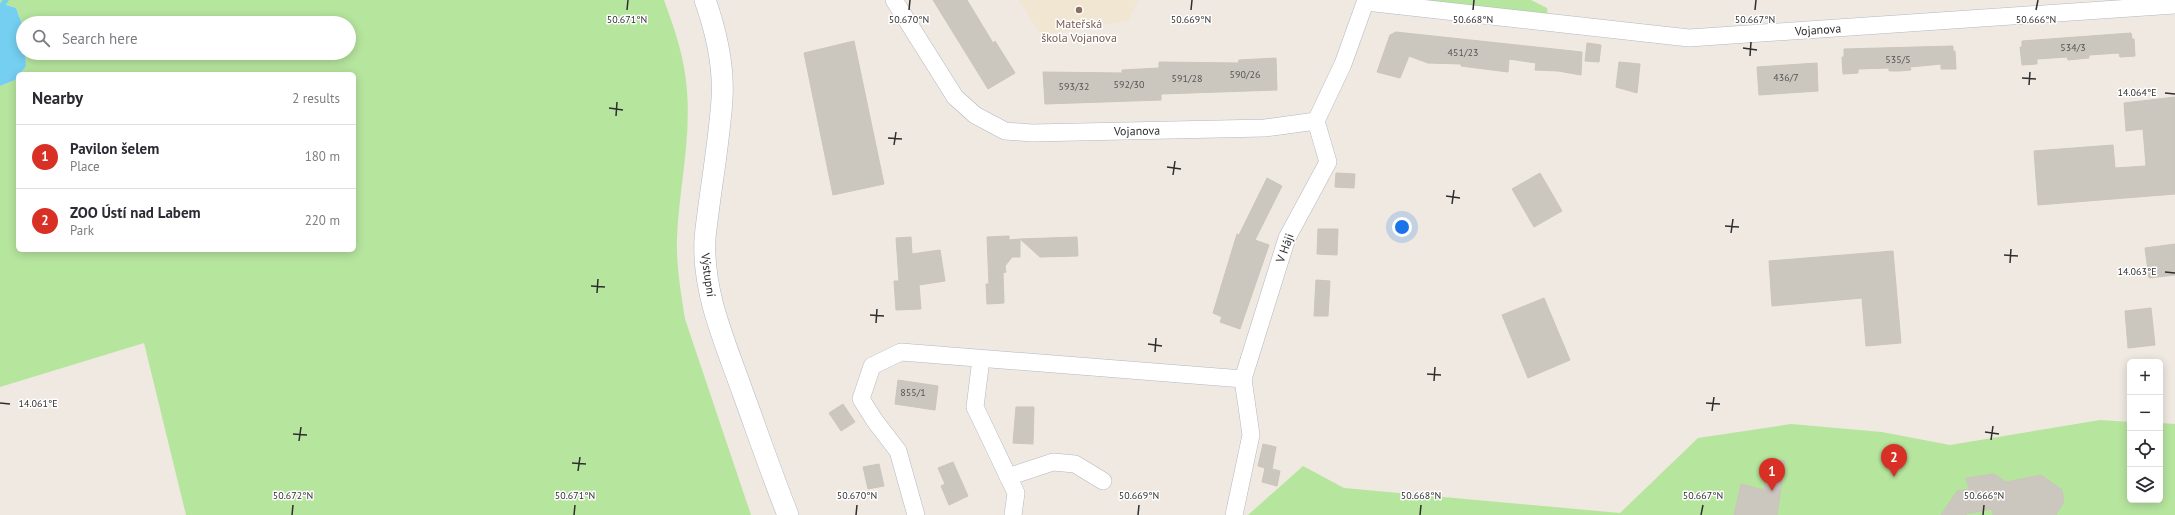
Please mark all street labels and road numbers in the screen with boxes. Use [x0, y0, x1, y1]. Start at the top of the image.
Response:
street label: Vojanova [1793, 20, 1842, 39]
street label: Vojanova [1113, 123, 1160, 138]
street label: V Háji [1272, 231, 1297, 265]
street label: Výstupní [698, 251, 719, 298]

